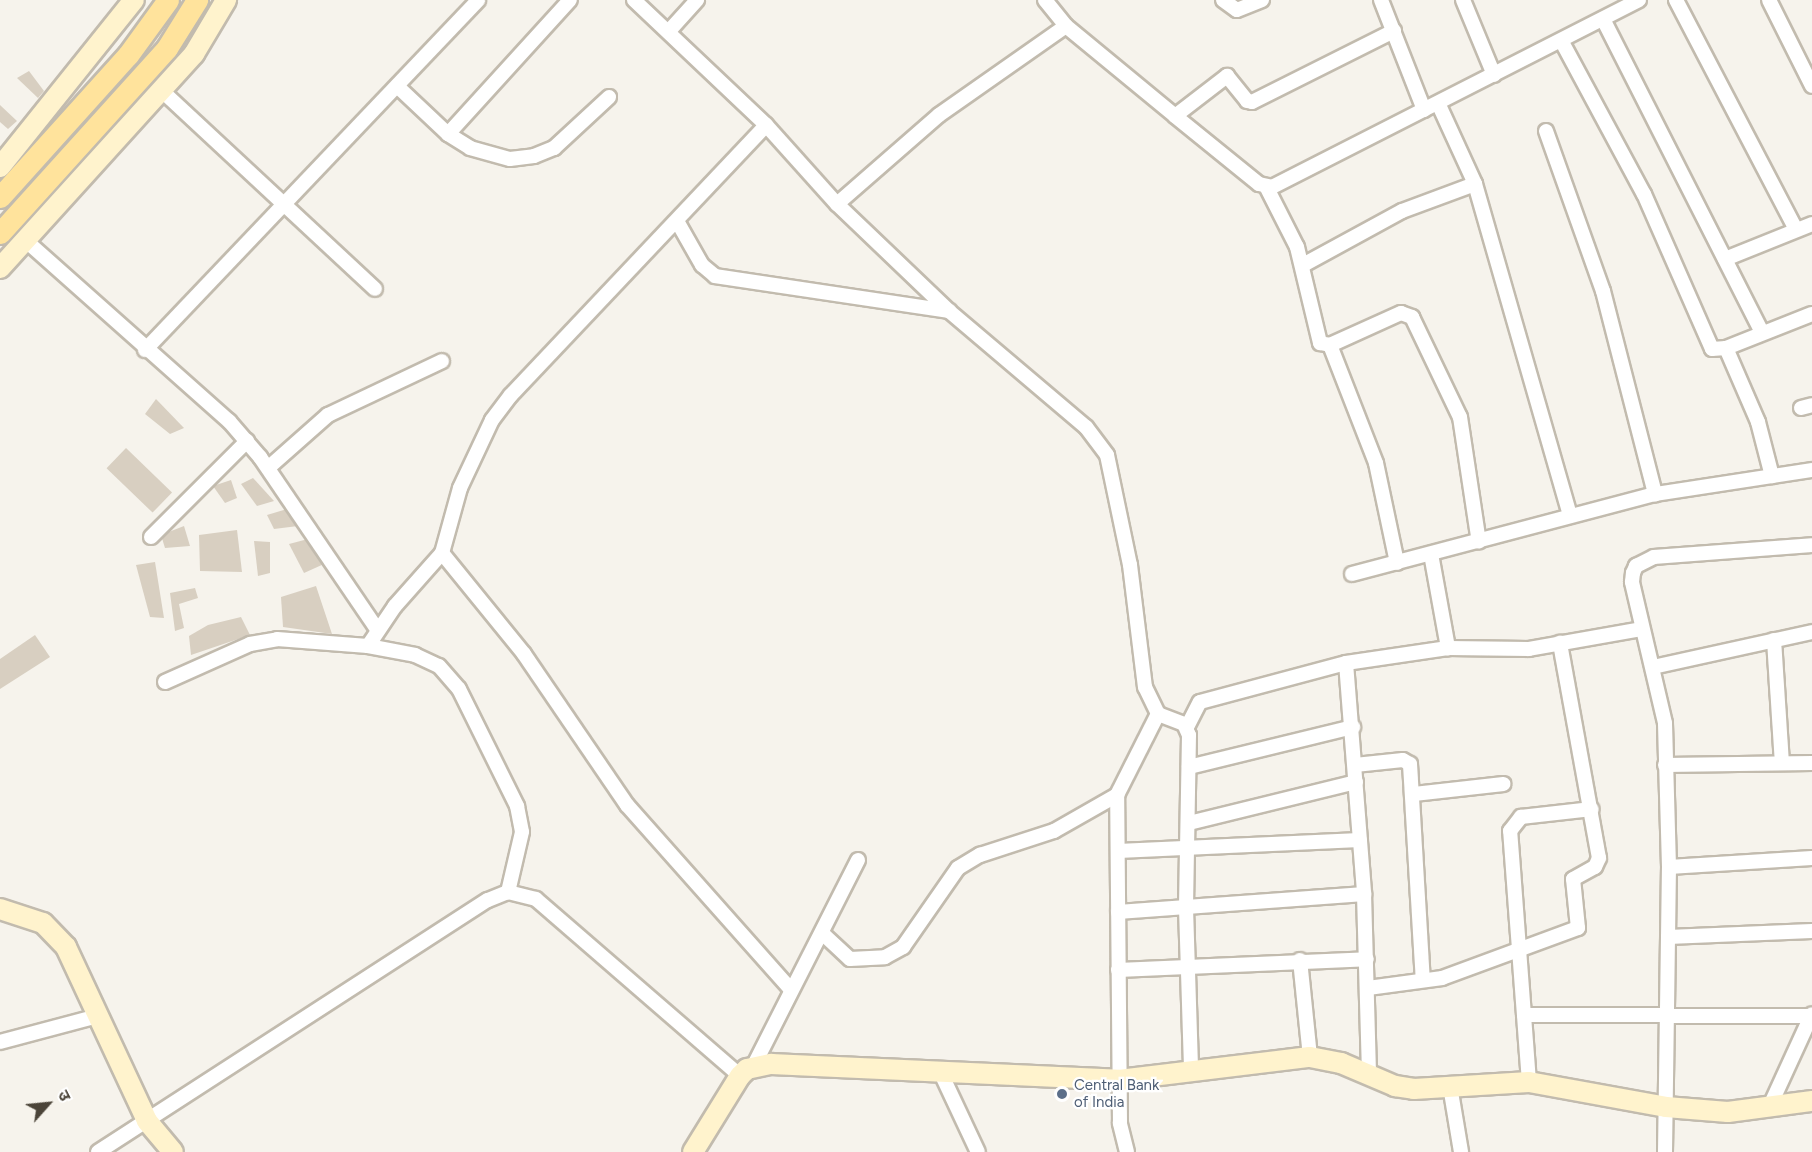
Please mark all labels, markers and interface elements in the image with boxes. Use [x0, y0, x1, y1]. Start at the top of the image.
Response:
north arrow [18, 1074, 78, 1134]
place label: Central Bank of India [1074, 1076, 1159, 1111]
text: उ [54, 1087, 75, 1104]
marker: Central Bank of India [1055, 1087, 1069, 1101]

